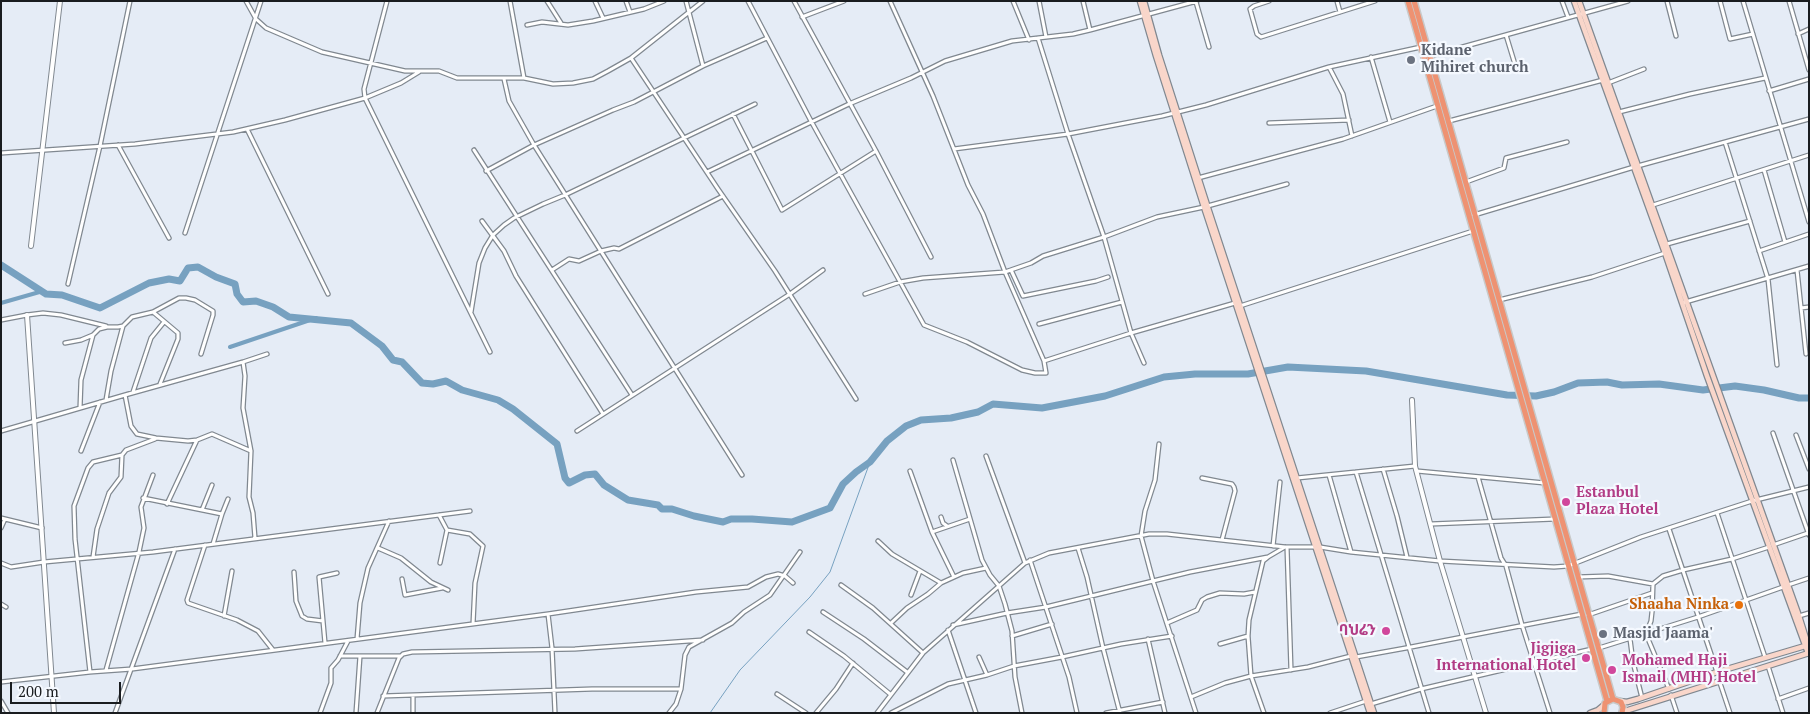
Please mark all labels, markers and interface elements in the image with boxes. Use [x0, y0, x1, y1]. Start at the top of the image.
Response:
place label: Kidane Mihiret church [1421, 42, 1529, 77]
marker: Kidane Mihiret church [1405, 54, 1417, 66]
place label: Estanbul Plaza Hotel [1576, 484, 1658, 519]
marker: Estanbul Plaza Hotel [1560, 496, 1572, 508]
place label: Shaaha Ninka [1629, 596, 1729, 614]
marker: Shaaha Ninka [1733, 599, 1745, 611]
place label: ባህሬን [1339, 622, 1376, 640]
marker: ባህሬን [1380, 625, 1392, 637]
place label: Masjid Jaama' [1613, 625, 1713, 643]
marker: Masjid Jaama' [1597, 628, 1609, 640]
place label: Jigjiga International Hotel [1436, 640, 1576, 675]
marker: Jigjiga International Hotel [1580, 652, 1592, 664]
place label: Mohamed Haji Ismail (MHI) Hotel [1622, 652, 1756, 687]
marker: Mohamed Haji Ismail (MHI) Hotel [1606, 664, 1618, 676]
scale bar [12, 672, 124, 704]
text: 200 m [18, 681, 59, 701]

